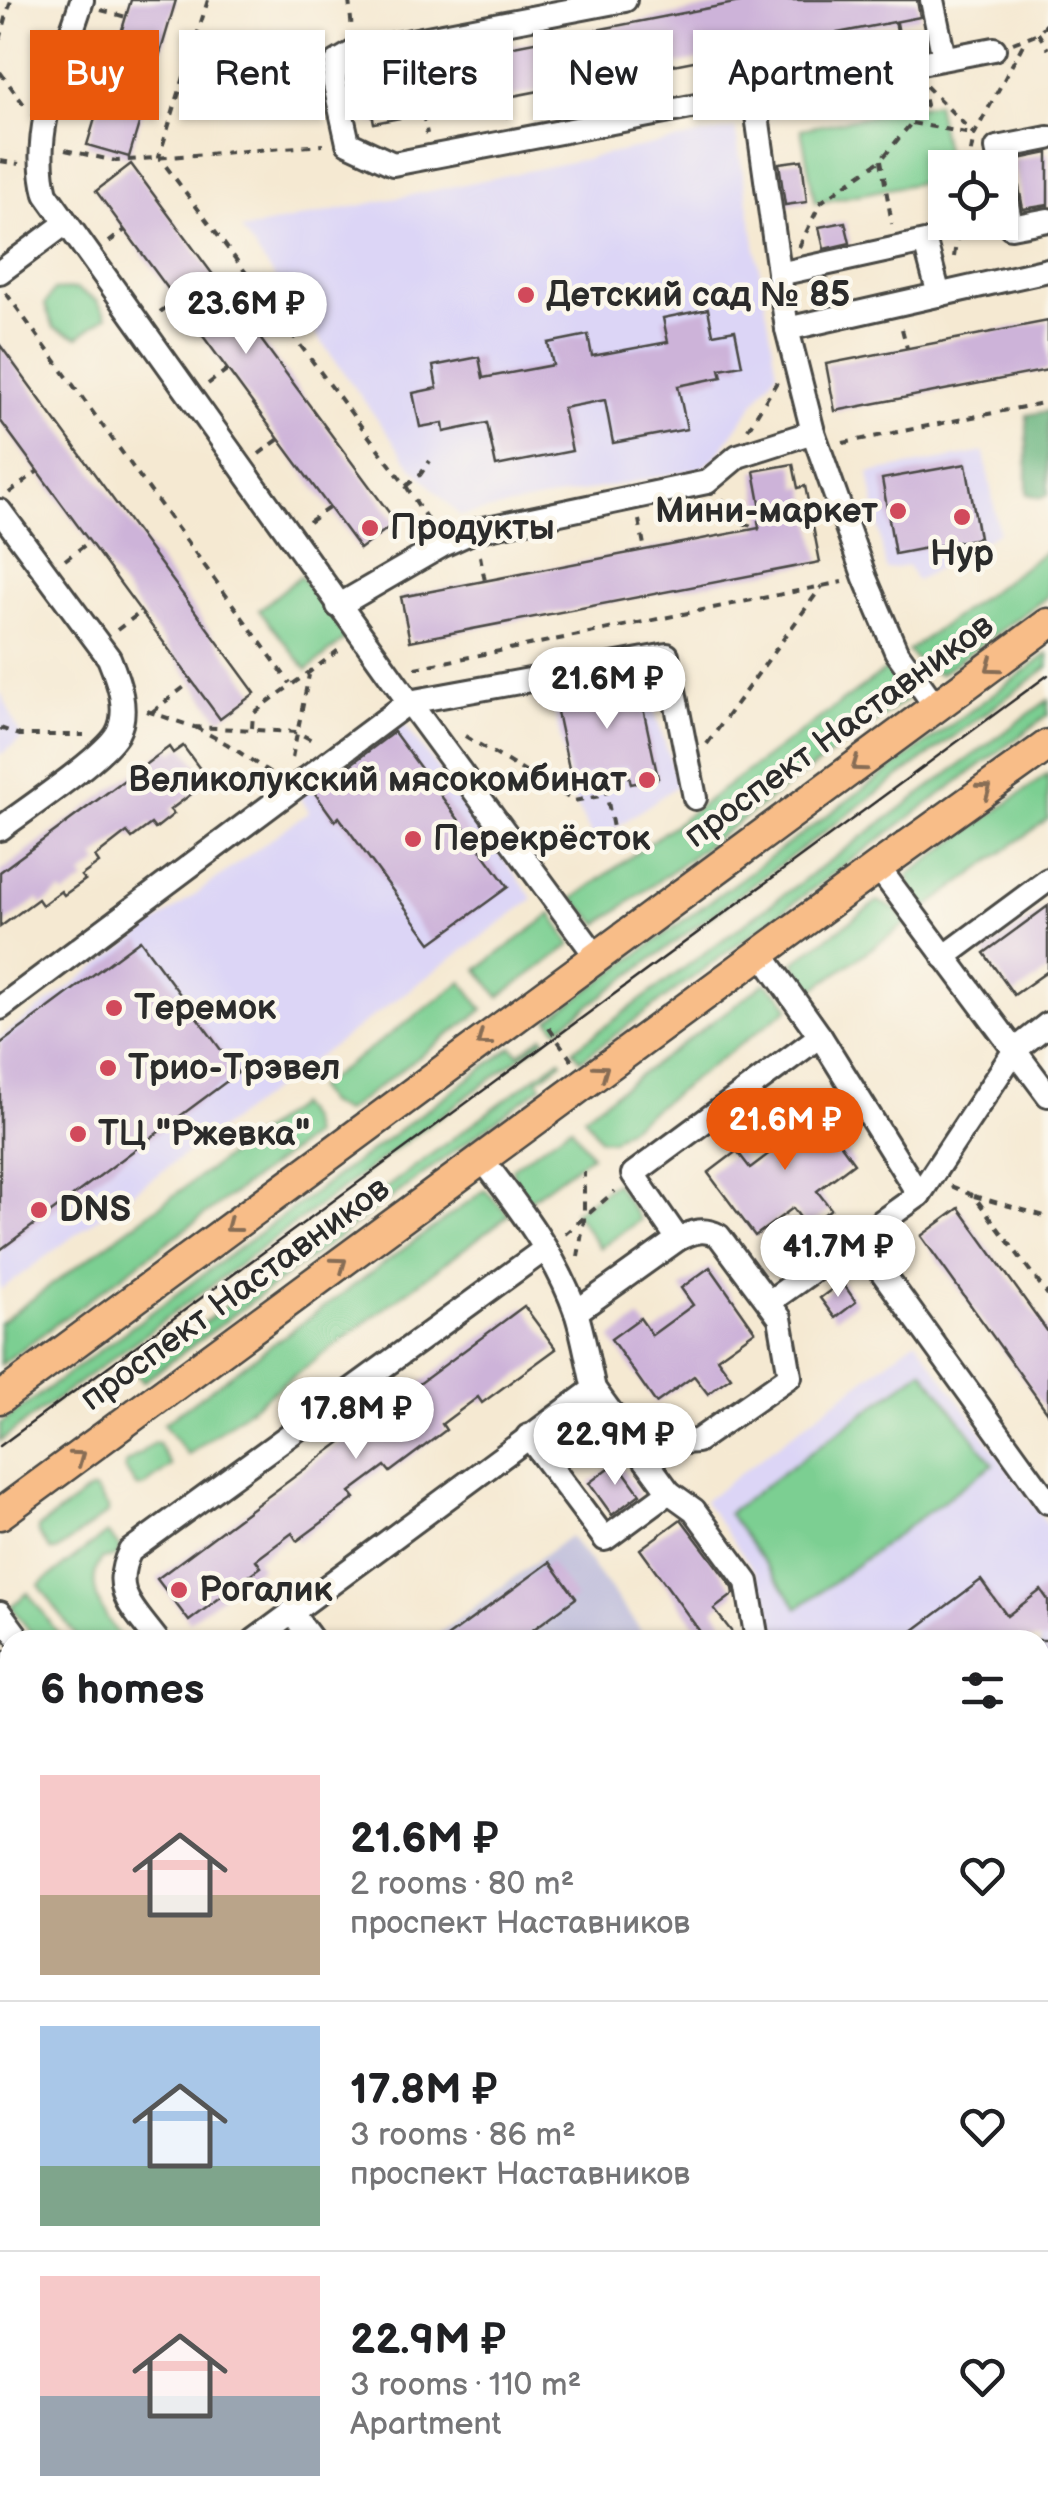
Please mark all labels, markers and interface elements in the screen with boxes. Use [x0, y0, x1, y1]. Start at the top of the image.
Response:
chip: Buy [30, 30, 159, 120]
chip: Rent [179, 30, 325, 120]
chip: Filters [345, 30, 513, 120]
chip: New [533, 30, 673, 120]
chip: Apartment [693, 30, 929, 120]
map controls [928, 150, 1018, 240]
button: locate [928, 150, 1018, 240]
pin: 23.6M ₽ [154, 272, 338, 357]
place label: Детский сад № 85 [546, 274, 850, 317]
marker: Детский сад № 85 [515, 284, 537, 306]
text: 23.6M ₽ [187, 285, 305, 324]
place label: Мини-маркет [655, 490, 878, 533]
marker: Мини-маркет [887, 500, 909, 522]
marker: Нур [951, 506, 973, 528]
place label: Продукты [390, 507, 555, 550]
marker: Продукты [359, 517, 381, 539]
place label: Нур [930, 533, 994, 576]
street label: проспект Наставников [676, 604, 1002, 858]
pin: 21.6M ₽ [515, 647, 699, 732]
one-way arrow [985, 654, 1003, 671]
text: 21.6M ₽ [550, 660, 664, 699]
one-way arrow [850, 752, 869, 771]
place label: Великолукский мясокомбинат [128, 759, 627, 802]
marker: Великолукский мясокомбинат [636, 769, 658, 791]
one-way arrow [974, 784, 993, 802]
place label: Перекрёсток [433, 818, 650, 861]
marker: Перекрёсток [402, 828, 424, 850]
place label: Теремок [134, 987, 276, 1030]
marker: Теремок [103, 997, 125, 1019]
one-way arrow [476, 1028, 494, 1046]
place label: Трио-Трэвел [128, 1047, 341, 1090]
marker: Трио-Трэвел [97, 1057, 119, 1079]
one-way arrow [590, 1064, 609, 1083]
pin: 21.6M ₽ [693, 1088, 877, 1173]
text: 21.6M ₽ [728, 1101, 842, 1140]
place label: ТЦ "Ржевка" [98, 1113, 310, 1156]
marker: ТЦ "Ржевка" [67, 1123, 89, 1145]
street label: проспект Наставников [72, 1167, 398, 1421]
place label: DNS [59, 1189, 131, 1232]
marker: DNS [28, 1199, 50, 1221]
one-way arrow [225, 1213, 244, 1232]
pin: 41.7M ₽ [746, 1215, 930, 1300]
text: 41.7M ₽ [782, 1228, 894, 1267]
one-way arrow [329, 1258, 347, 1275]
pin: 17.8M ₽ [264, 1377, 448, 1462]
text: 17.8M ₽ [300, 1390, 412, 1429]
pin: 22.9M ₽ [523, 1403, 707, 1488]
text: 22.9M ₽ [556, 1416, 674, 1455]
one-way arrow [67, 1450, 86, 1469]
place label: Рогалик [199, 1569, 332, 1612]
marker: Рогалик [168, 1579, 190, 1601]
icon: filters [955, 1663, 1010, 1718]
text: 6 homes [40, 1665, 204, 1716]
text: 21.6M ₽ [350, 1814, 499, 1865]
icon: home [120, 1815, 240, 1935]
icon: heart [955, 1848, 1010, 1903]
text: 2 rooms · 80 m² [350, 1865, 574, 1904]
text: проспект Наставников [350, 1904, 690, 1943]
text: 17.8M ₽ [350, 2065, 497, 2116]
icon: home [120, 2066, 240, 2186]
icon: heart [955, 2099, 1010, 2154]
text: 3 rooms · 86 m² [350, 2116, 576, 2155]
text: проспект Наставников [350, 2155, 690, 2194]
text: 22.9M ₽ [350, 2315, 506, 2366]
icon: home [120, 2316, 240, 2436]
icon: heart [955, 2349, 1010, 2404]
text: 3 rooms · 110 m² [350, 2366, 581, 2405]
text: Apartment [350, 2405, 501, 2444]

